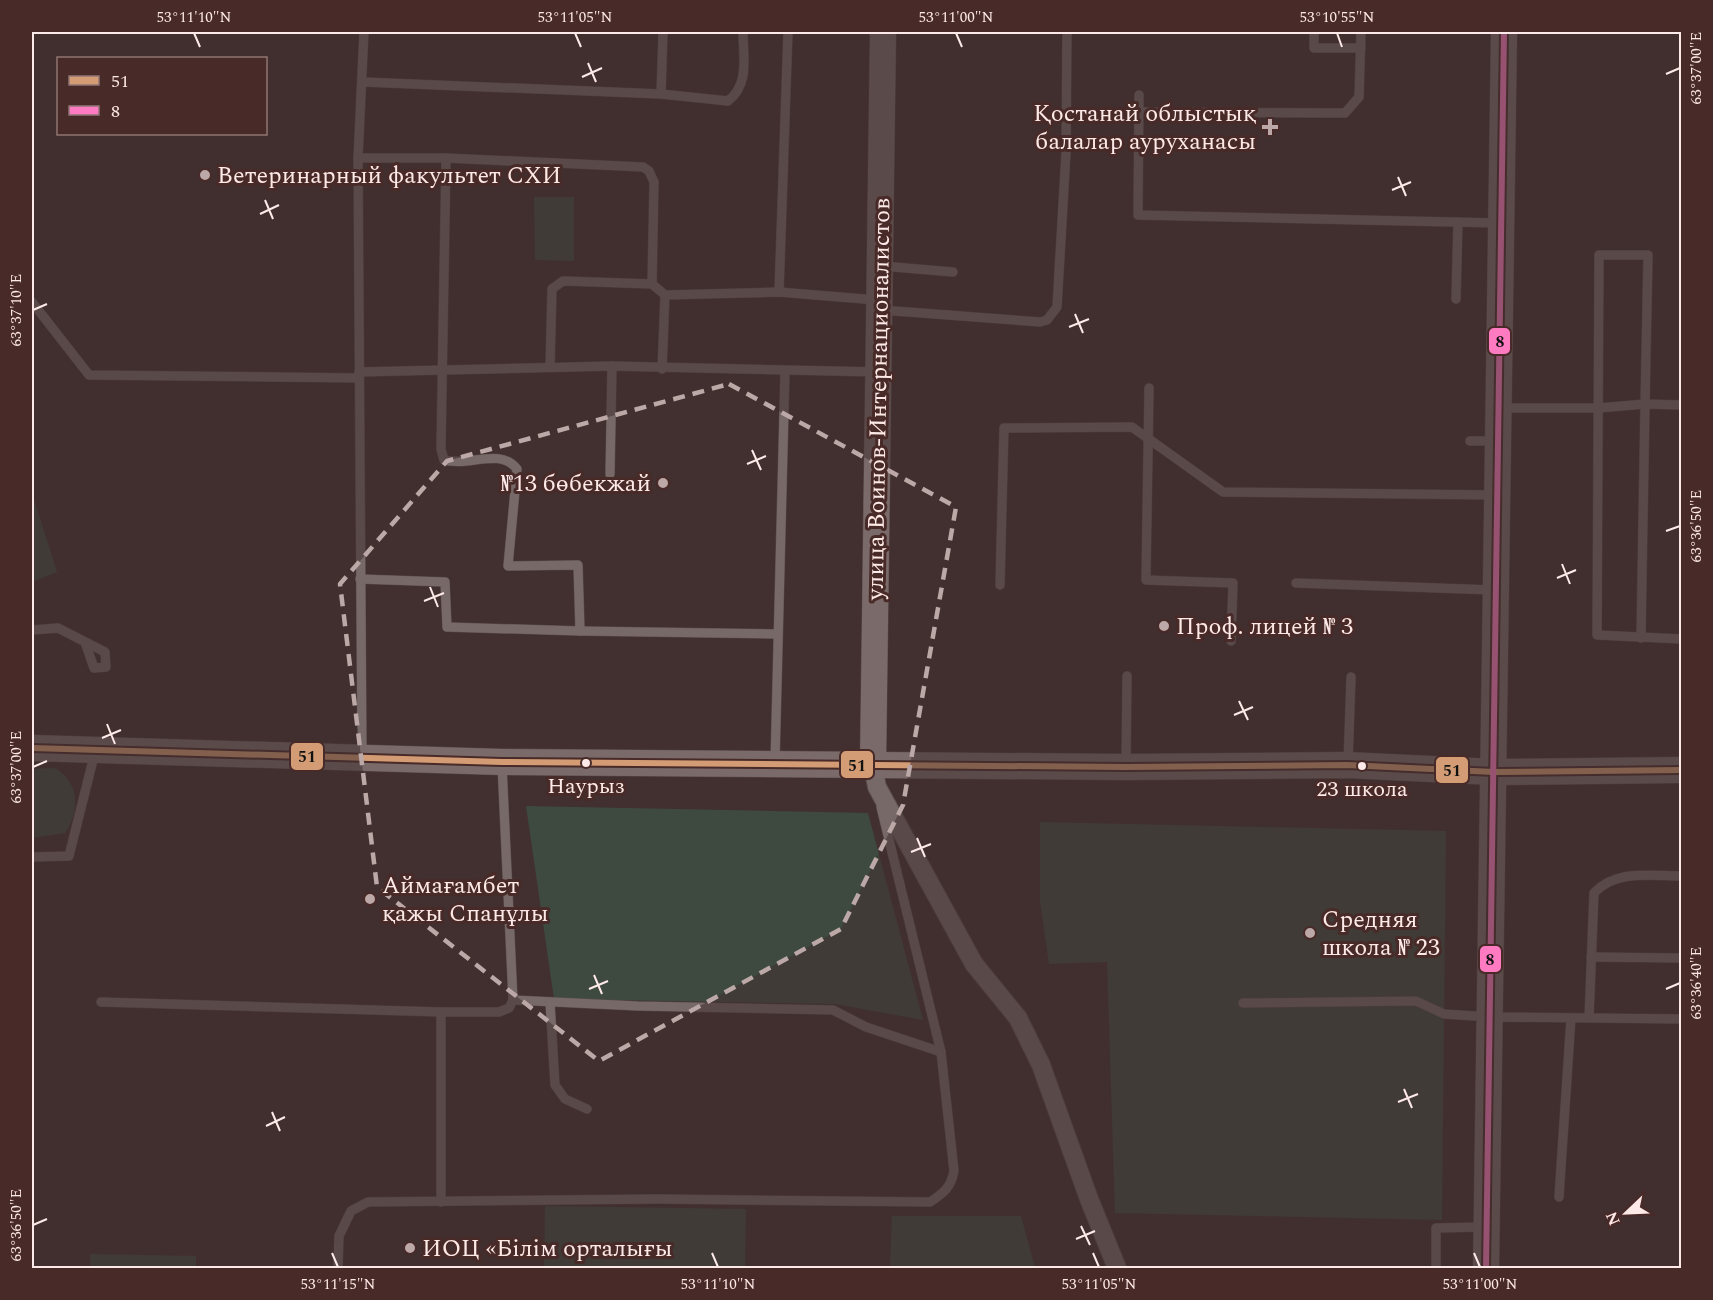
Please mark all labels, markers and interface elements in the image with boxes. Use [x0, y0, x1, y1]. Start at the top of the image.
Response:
text: 53°11'10"N [157, 6, 232, 29]
text: 53°11'05"N [538, 6, 613, 29]
text: 53°11'00"N [919, 6, 994, 29]
text: 53°10'55"N [1300, 6, 1375, 29]
text: 63°37'00"E [1685, 32, 1708, 104]
legend [57, 57, 267, 135]
text: 51 [111, 68, 129, 95]
place label: Қостанай облыстық балалар ауруханасы [1033, 96, 1257, 160]
text: 8 [111, 98, 120, 125]
marker: Қостанай облыстық балалар ауруханасы [1261, 118, 1279, 136]
place label: Ветеринарный факультет СХИ [217, 158, 561, 194]
marker: Ветеринарный факультет СХИ [198, 168, 212, 182]
street label: улица Воинов-Интернационалистов [857, 198, 901, 601]
text: 63°37'10"E [5, 274, 28, 346]
line badge: 8 [1488, 327, 1511, 355]
text: 8 [1496, 330, 1505, 354]
place label: №13 бөбекжай [501, 466, 651, 502]
marker: №13 бөбекжай [656, 476, 670, 490]
text: 63°36'50"E [1685, 490, 1708, 562]
place label: Проф. лицей № 3 [1176, 609, 1353, 645]
marker: Проф. лицей № 3 [1157, 619, 1171, 633]
text: 63°37'00"E [5, 731, 28, 803]
line badge: 51 [290, 742, 324, 771]
text: 51 [298, 745, 316, 769]
line badge: 51 [840, 750, 874, 779]
text: 51 [848, 754, 866, 778]
line badge: 51 [1435, 756, 1469, 784]
marker: Наурыз [580, 757, 592, 769]
text: 51 [1443, 759, 1461, 783]
marker: 23 школа [1356, 760, 1368, 772]
place label: Наурыз [547, 770, 625, 803]
place label: 23 школа [1316, 773, 1408, 806]
place label: Аймағамбет қажы Спанұлы [382, 868, 548, 932]
marker: Аймағамбет қажы Спанұлы [363, 892, 377, 906]
place label: Средняя школа № 23 [1322, 902, 1440, 966]
marker: Средняя школа № 23 [1303, 926, 1317, 940]
line badge: 8 [1479, 945, 1502, 973]
text: 63°36'40"E [1685, 947, 1708, 1019]
text: 8 [1486, 948, 1495, 972]
north arrow [1596, 1183, 1656, 1243]
text: 63°36'50"E [5, 1189, 28, 1261]
text: N [1600, 1208, 1627, 1229]
place label: ИОЦ «Білім орталығы [422, 1231, 672, 1267]
marker: ИОЦ «Білім орталығы [403, 1241, 417, 1255]
text: 53°11'15"N [301, 1273, 376, 1296]
text: 53°11'10"N [681, 1273, 756, 1296]
text: 53°11'05"N [1062, 1273, 1137, 1296]
text: 53°11'00"N [1443, 1273, 1518, 1296]

